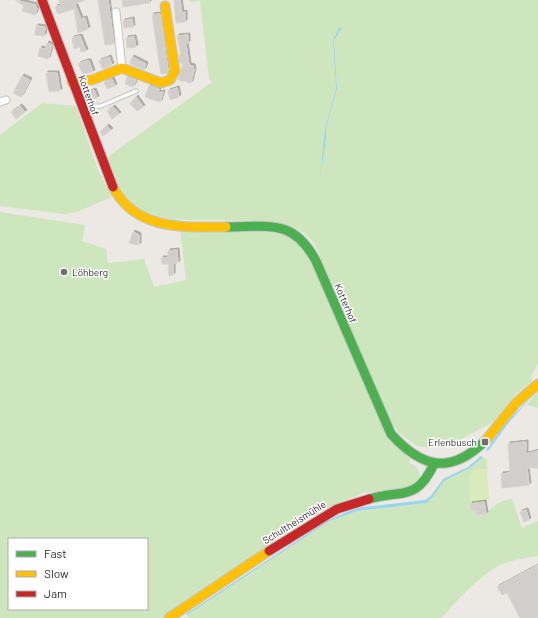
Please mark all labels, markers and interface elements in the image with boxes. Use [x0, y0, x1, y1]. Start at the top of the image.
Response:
street label: Kotterhof [76, 73, 102, 117]
place label: Löhberg [72, 266, 108, 278]
marker: Löhberg [59, 267, 69, 277]
street label: Kotterhof [332, 281, 360, 325]
place label: Erlenbusch [428, 436, 477, 448]
marker: Erlenbusch [480, 437, 490, 447]
street label: Schultheismühle [260, 498, 328, 546]
legend [8, 538, 148, 610]
text: Fast [44, 546, 67, 560]
text: Slow [44, 566, 69, 580]
text: Jam [44, 586, 67, 600]

